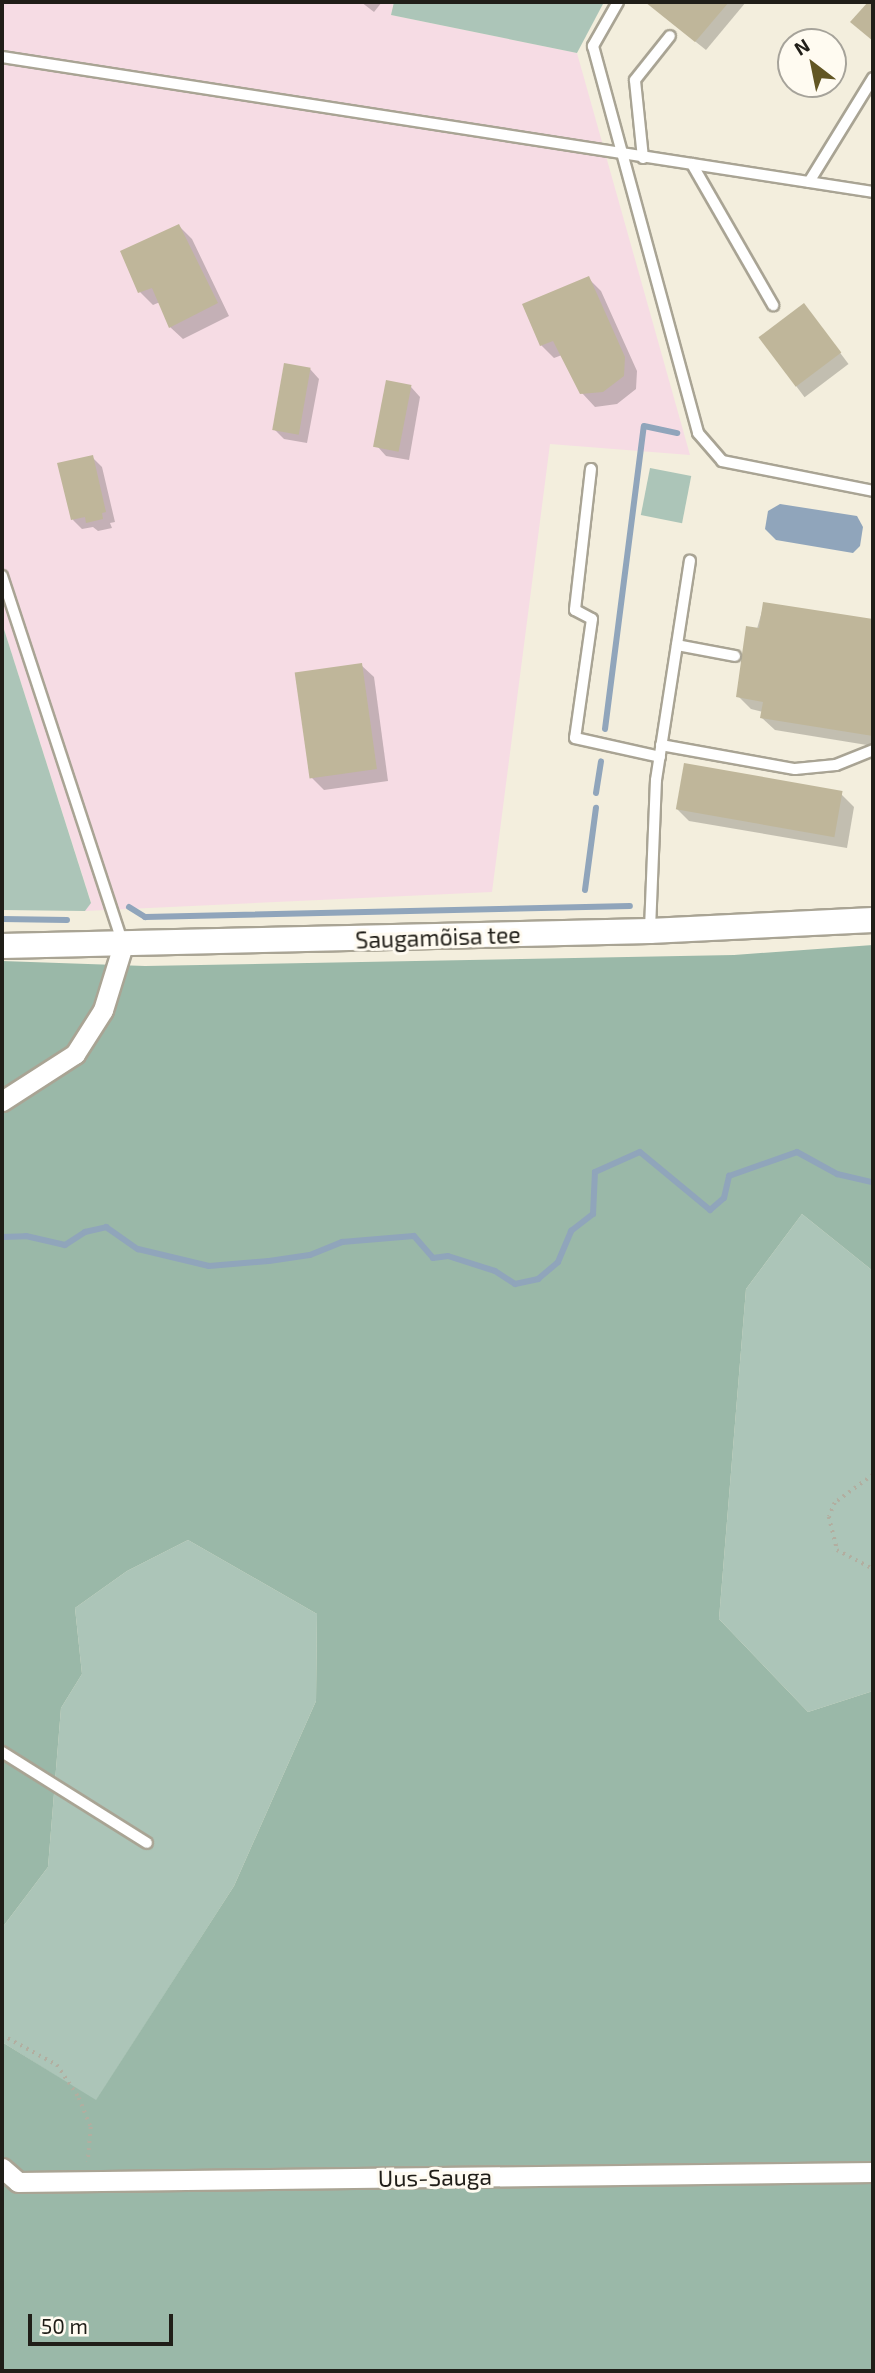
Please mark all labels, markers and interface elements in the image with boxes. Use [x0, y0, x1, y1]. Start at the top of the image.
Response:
north arrow [777, 28, 847, 98]
text: N [790, 33, 814, 60]
street label: Saugamõisa tee [355, 920, 521, 954]
street label: Uus-Sauga [378, 2162, 492, 2192]
scale bar [32, 2300, 177, 2344]
text: 50 m [41, 2313, 88, 2338]

